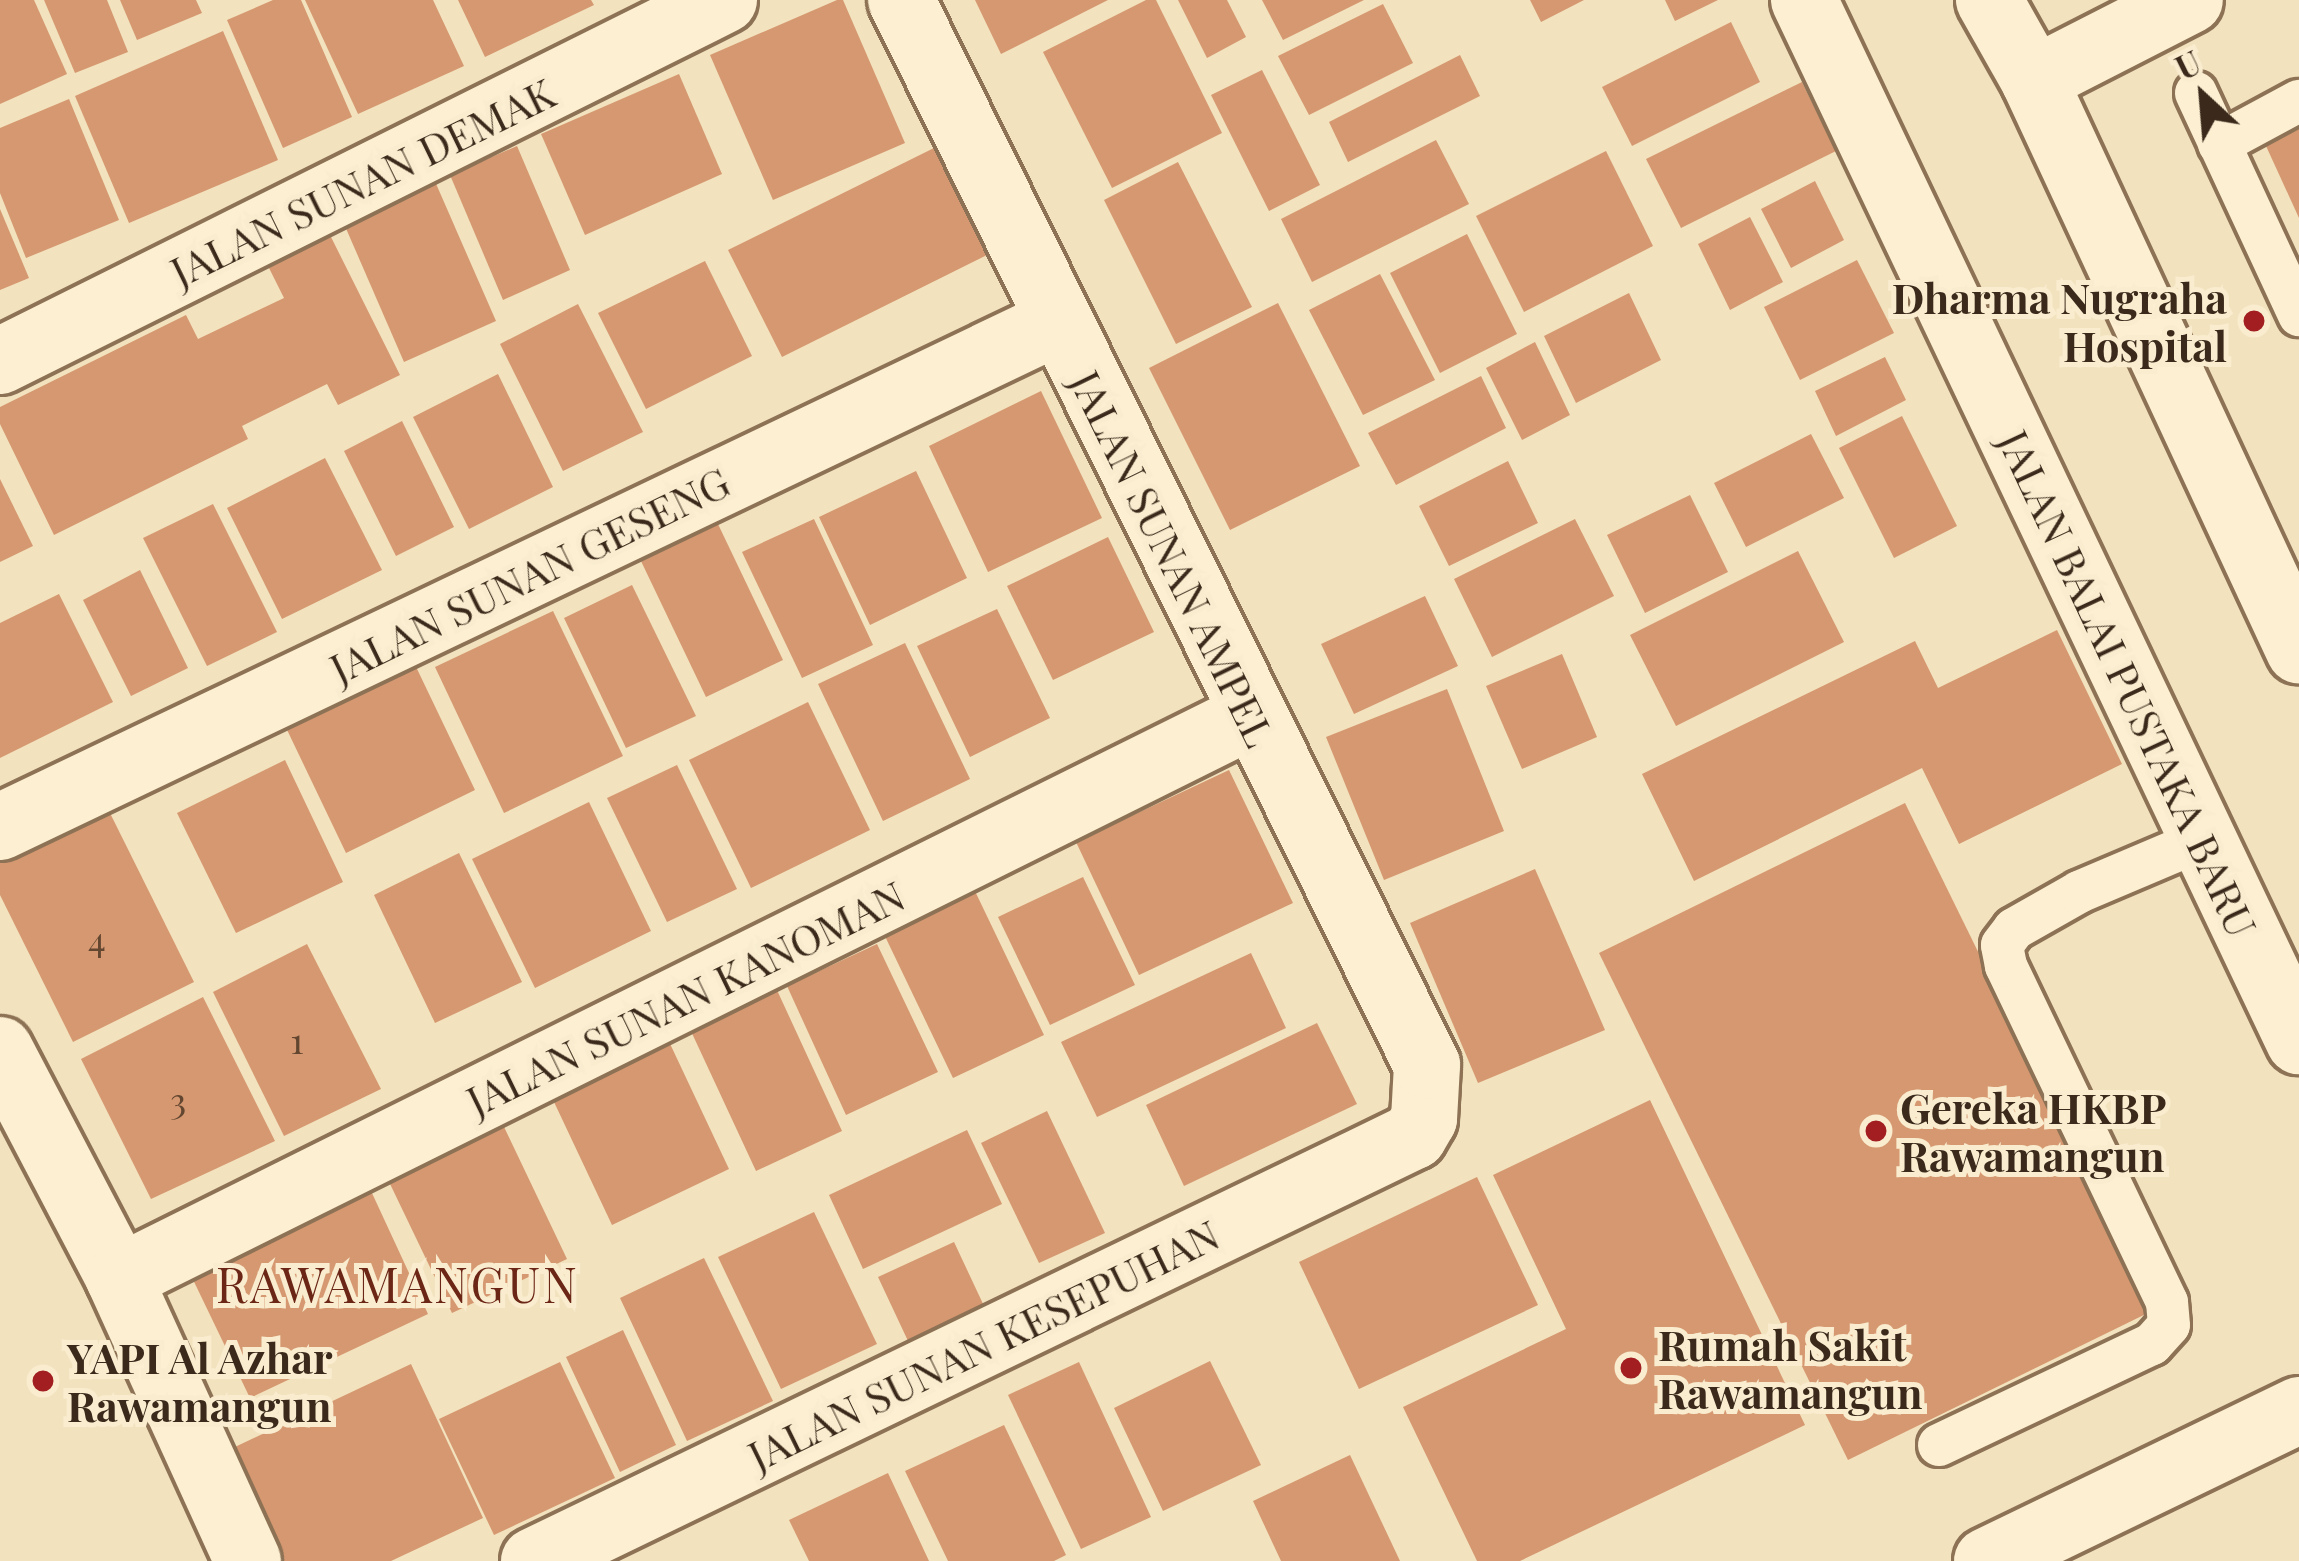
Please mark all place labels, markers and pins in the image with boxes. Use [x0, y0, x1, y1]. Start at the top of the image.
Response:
place label: Dharma Nugraha Hospital [1891, 272, 2227, 370]
marker: Dharma Nugraha Hospital [2238, 305, 2270, 337]
place label: Gereka HKBP Rawamangun [1900, 1082, 2167, 1180]
marker: Gereka HKBP Rawamangun [1863, 1118, 1889, 1144]
place label: Rumah Sakit Rawamangun [1658, 1319, 1922, 1418]
place label: YAPI Al Azhar Rawamangun [67, 1332, 336, 1430]
marker: Rumah Sakit Rawamangun [1615, 1352, 1647, 1384]
marker: YAPI Al Azhar Rawamangun [30, 1368, 56, 1394]

